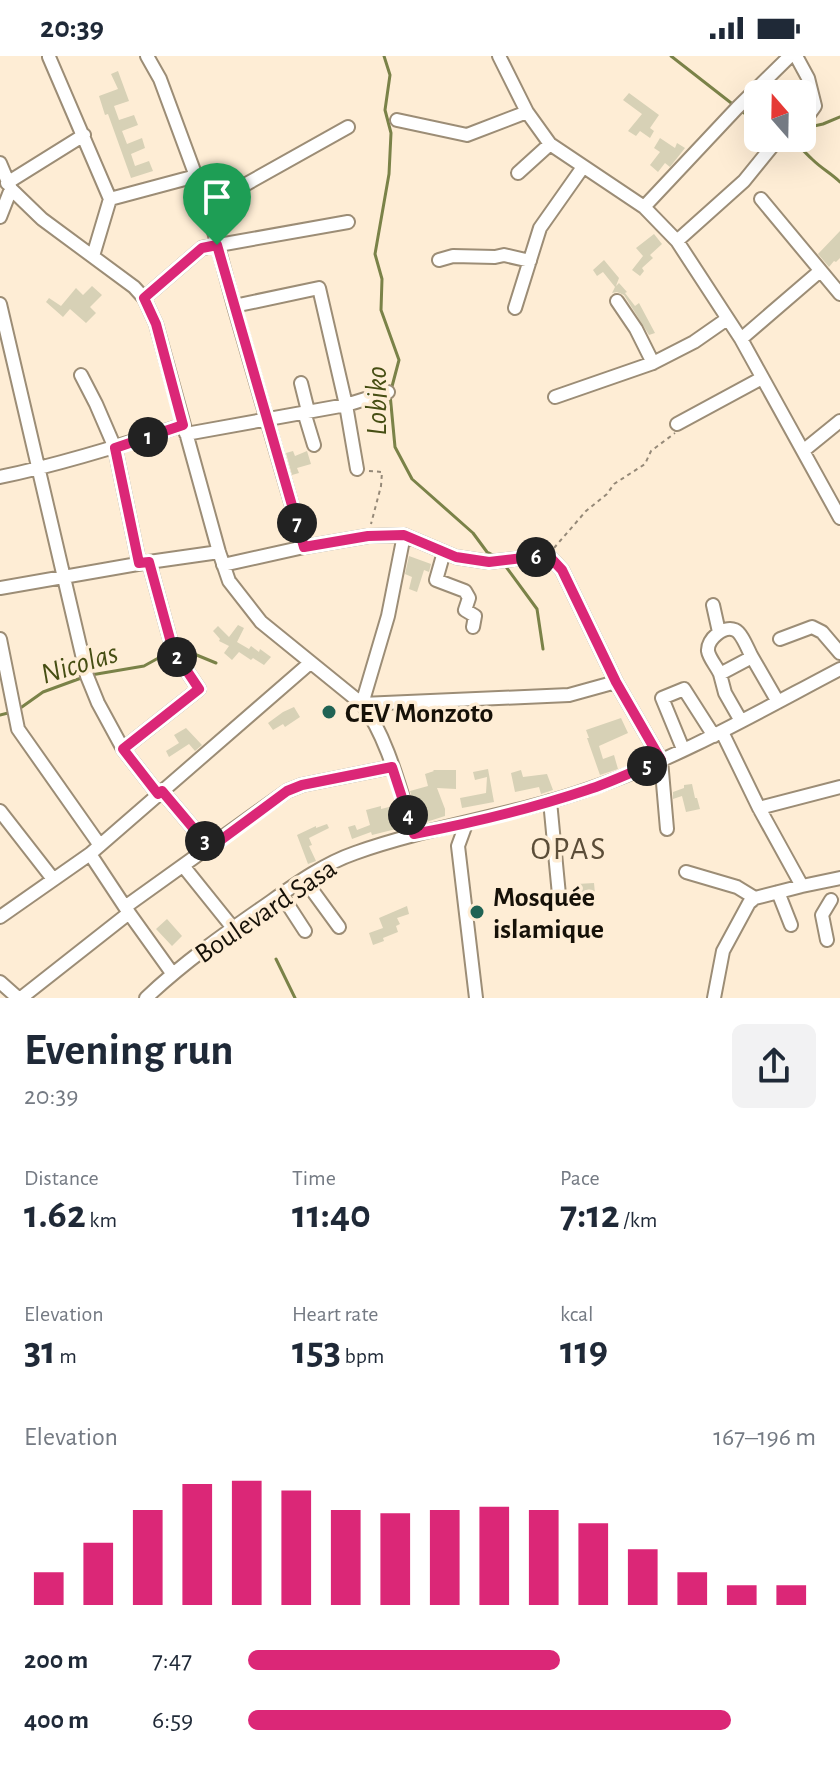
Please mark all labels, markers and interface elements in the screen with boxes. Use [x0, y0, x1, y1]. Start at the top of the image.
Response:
text: 20:39 [40, 13, 104, 43]
north arrow [744, 80, 816, 152]
map controls [744, 80, 816, 152]
pin [183, 163, 251, 245]
icon: arrive [195, 175, 239, 219]
water label: Lobiko [362, 366, 392, 436]
pin: 1 [128, 417, 168, 457]
text: 1 [144, 426, 152, 448]
pin: 7 [277, 503, 317, 543]
text: 7 [292, 512, 302, 534]
pin: 6 [516, 537, 556, 577]
text: 6 [531, 546, 541, 568]
pin: 2 [157, 637, 197, 677]
water label: Nicolas [37, 638, 122, 690]
text: 2 [172, 646, 182, 668]
place label: CEV Monzoto [345, 700, 493, 728]
marker: CEV Monzoto [320, 703, 338, 721]
pin: 5 [627, 746, 667, 786]
text: 5 [642, 755, 652, 777]
pin: 4 [388, 795, 428, 835]
text: 4 [402, 804, 414, 826]
pin: 3 [185, 821, 225, 861]
text: 3 [200, 830, 210, 852]
district label: OPAS [531, 833, 607, 865]
street label: Boulevard Sasa [190, 854, 342, 969]
place label: Mosquée islamique [493, 884, 604, 944]
marker: Mosquée islamique [468, 903, 486, 921]
button: share [732, 1024, 816, 1108]
text: Evening run [24, 1029, 233, 1073]
text: 20:39 [24, 1083, 78, 1109]
text: Distance [24, 1167, 99, 1189]
text: Time [292, 1167, 336, 1189]
text: Pace [560, 1167, 600, 1189]
text: 1.62 [24, 1195, 86, 1235]
text: 11:40 [292, 1195, 371, 1235]
text: 7:12 [560, 1195, 620, 1235]
text: km [86, 1209, 117, 1231]
text: /km [620, 1209, 657, 1231]
text: Elevation [24, 1303, 104, 1325]
text: Heart rate [292, 1303, 378, 1325]
text: kcal [560, 1303, 594, 1325]
text: 31 [24, 1331, 56, 1371]
text: 153 [292, 1331, 341, 1371]
text: 119 [560, 1331, 608, 1371]
text: m [56, 1345, 77, 1367]
text: bpm [341, 1345, 384, 1367]
text: Elevation [24, 1424, 118, 1450]
text: 167–196 m [713, 1424, 816, 1450]
text: 200 m [24, 1647, 88, 1673]
text: 7:47 [152, 1647, 192, 1673]
text: 400 m [24, 1707, 89, 1733]
text: 6:59 [152, 1707, 193, 1733]

